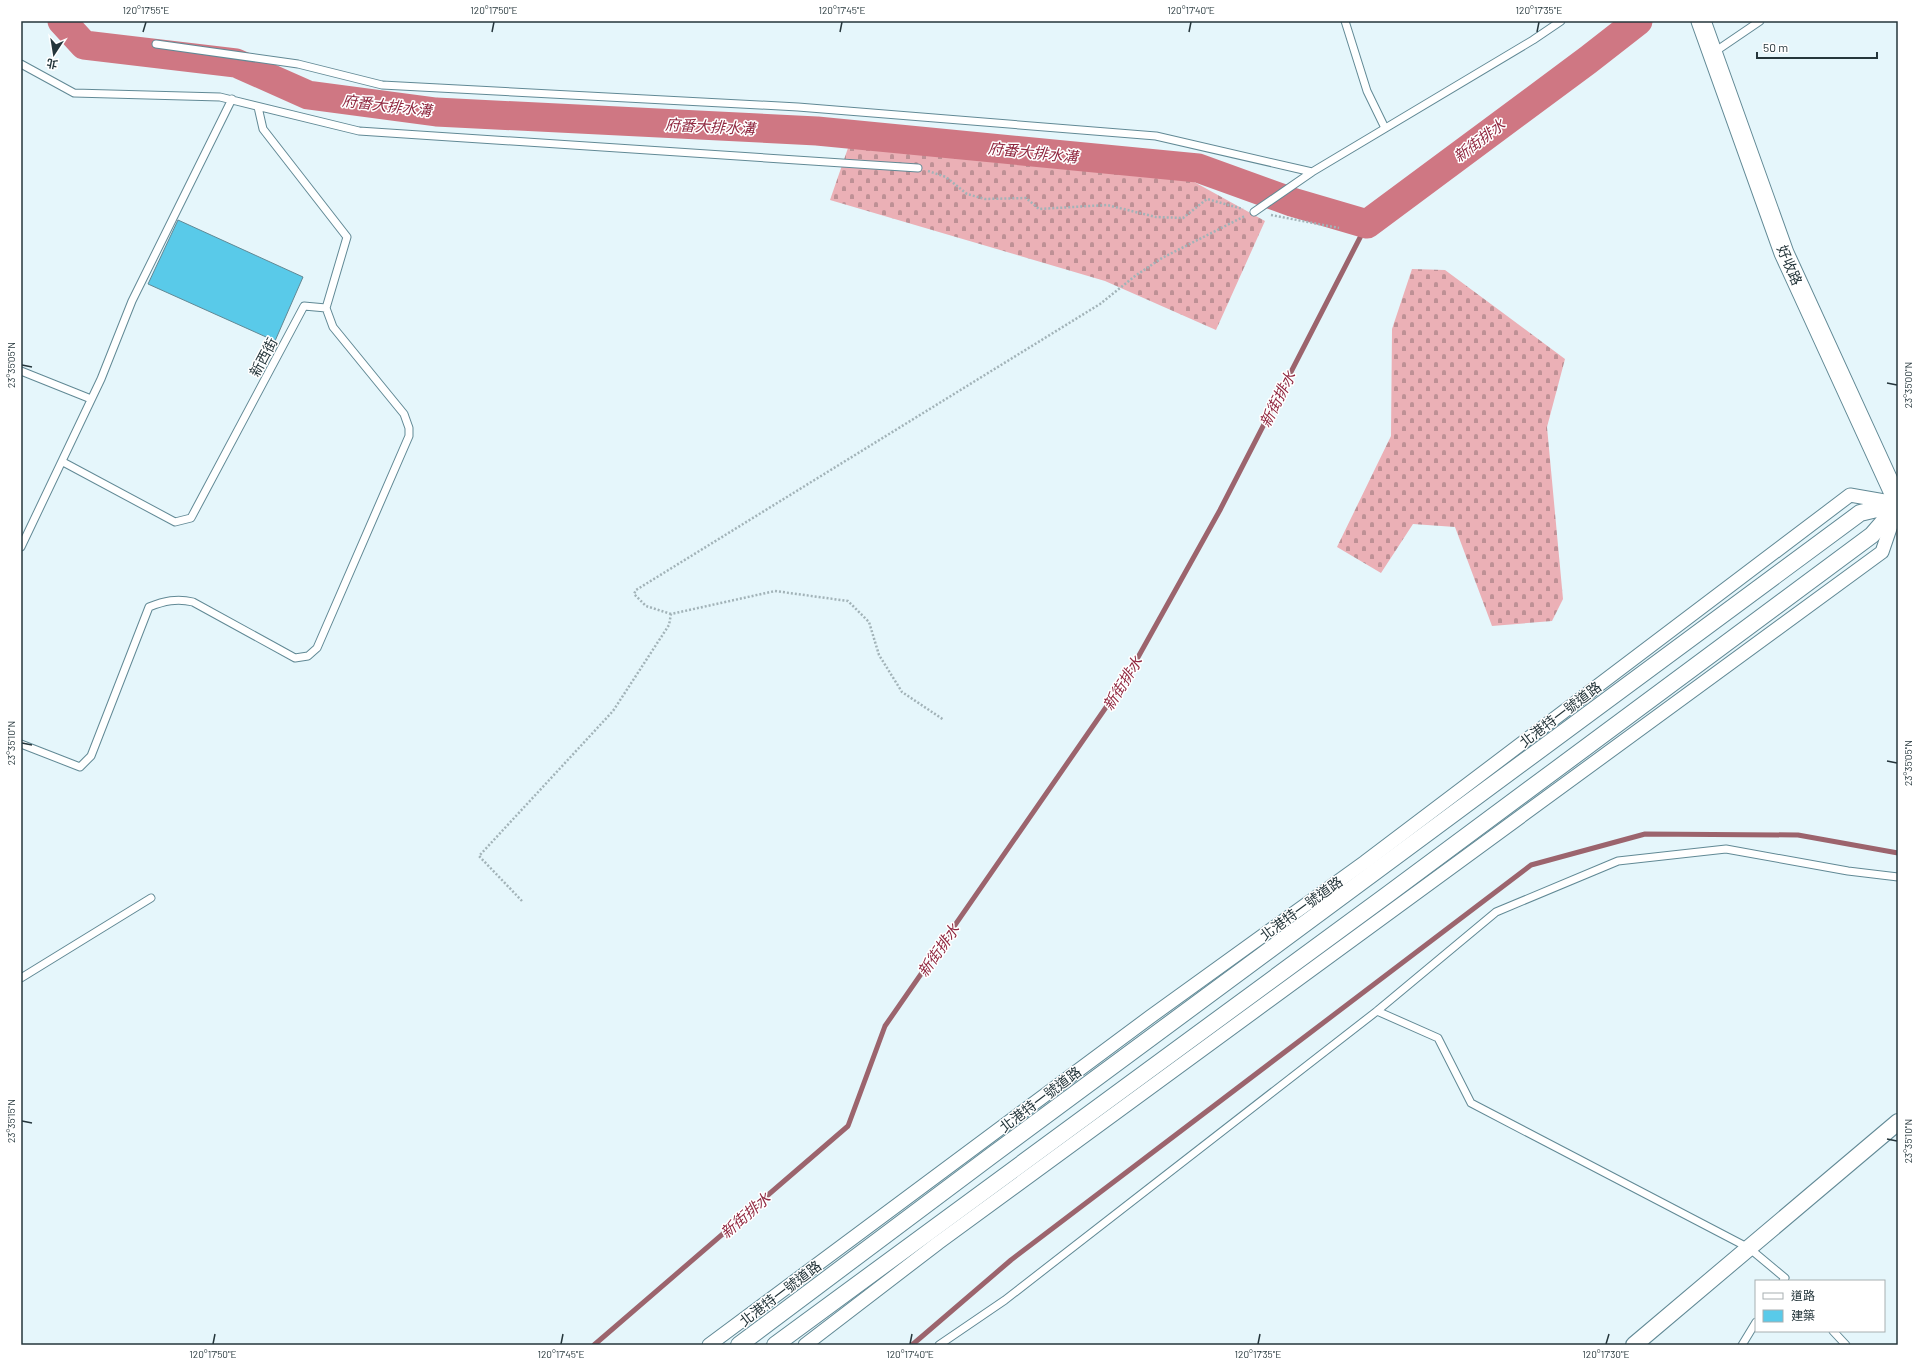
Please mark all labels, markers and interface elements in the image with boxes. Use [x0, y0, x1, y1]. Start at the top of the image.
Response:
text: 120°17'55"E [123, 4, 169, 16]
text: 120°17'50"E [470, 4, 518, 16]
text: 120°17'45"E [818, 4, 866, 16]
text: 120°17'40"E [1167, 4, 1215, 16]
text: 120°17'35"E [1516, 4, 1562, 16]
north arrow [34, 34, 74, 74]
scale bar [1757, 34, 1877, 60]
text: 50 m [1763, 40, 1788, 54]
text: 北 [45, 57, 59, 72]
water label: 府番大排水溝 [341, 91, 435, 120]
water label: 新街排水 [1450, 114, 1509, 165]
water label: 府番大排水溝 [665, 115, 757, 137]
water label: 府番大排水溝 [987, 138, 1081, 166]
street label: 好收路 [1774, 242, 1806, 288]
street label: 新西街 [246, 334, 280, 380]
text: 23°35'05"N [5, 342, 17, 388]
text: 23°35'00"N [1902, 362, 1914, 408]
water label: 新街排水 [1255, 367, 1299, 430]
water label: 新街排水 [1098, 652, 1146, 713]
street label: 北港特一號道路 [1516, 678, 1604, 750]
text: 23°35'10"N [5, 721, 17, 765]
text: 23°35'05"N [1902, 740, 1914, 786]
street label: 北港特一號道路 [1256, 872, 1346, 944]
water label: 新街排水 [913, 919, 963, 980]
street label: 北港特一號道路 [996, 1063, 1084, 1135]
text: 23°35'15"N [5, 1099, 17, 1143]
text: 23°35'10"N [1902, 1119, 1914, 1163]
water label: 新街排水 [716, 1188, 774, 1241]
street label: 北港特一號道路 [736, 1257, 824, 1329]
legend [1755, 1280, 1885, 1332]
text: 道路 [1791, 1288, 1815, 1302]
text: 建築 [1791, 1308, 1815, 1322]
text: 120°17'50"E [189, 1348, 237, 1360]
text: 120°17'45"E [537, 1348, 585, 1360]
text: 120°17'40"E [886, 1348, 934, 1360]
text: 120°17'35"E [1235, 1348, 1281, 1360]
text: 120°17'30"E [1582, 1348, 1630, 1360]

